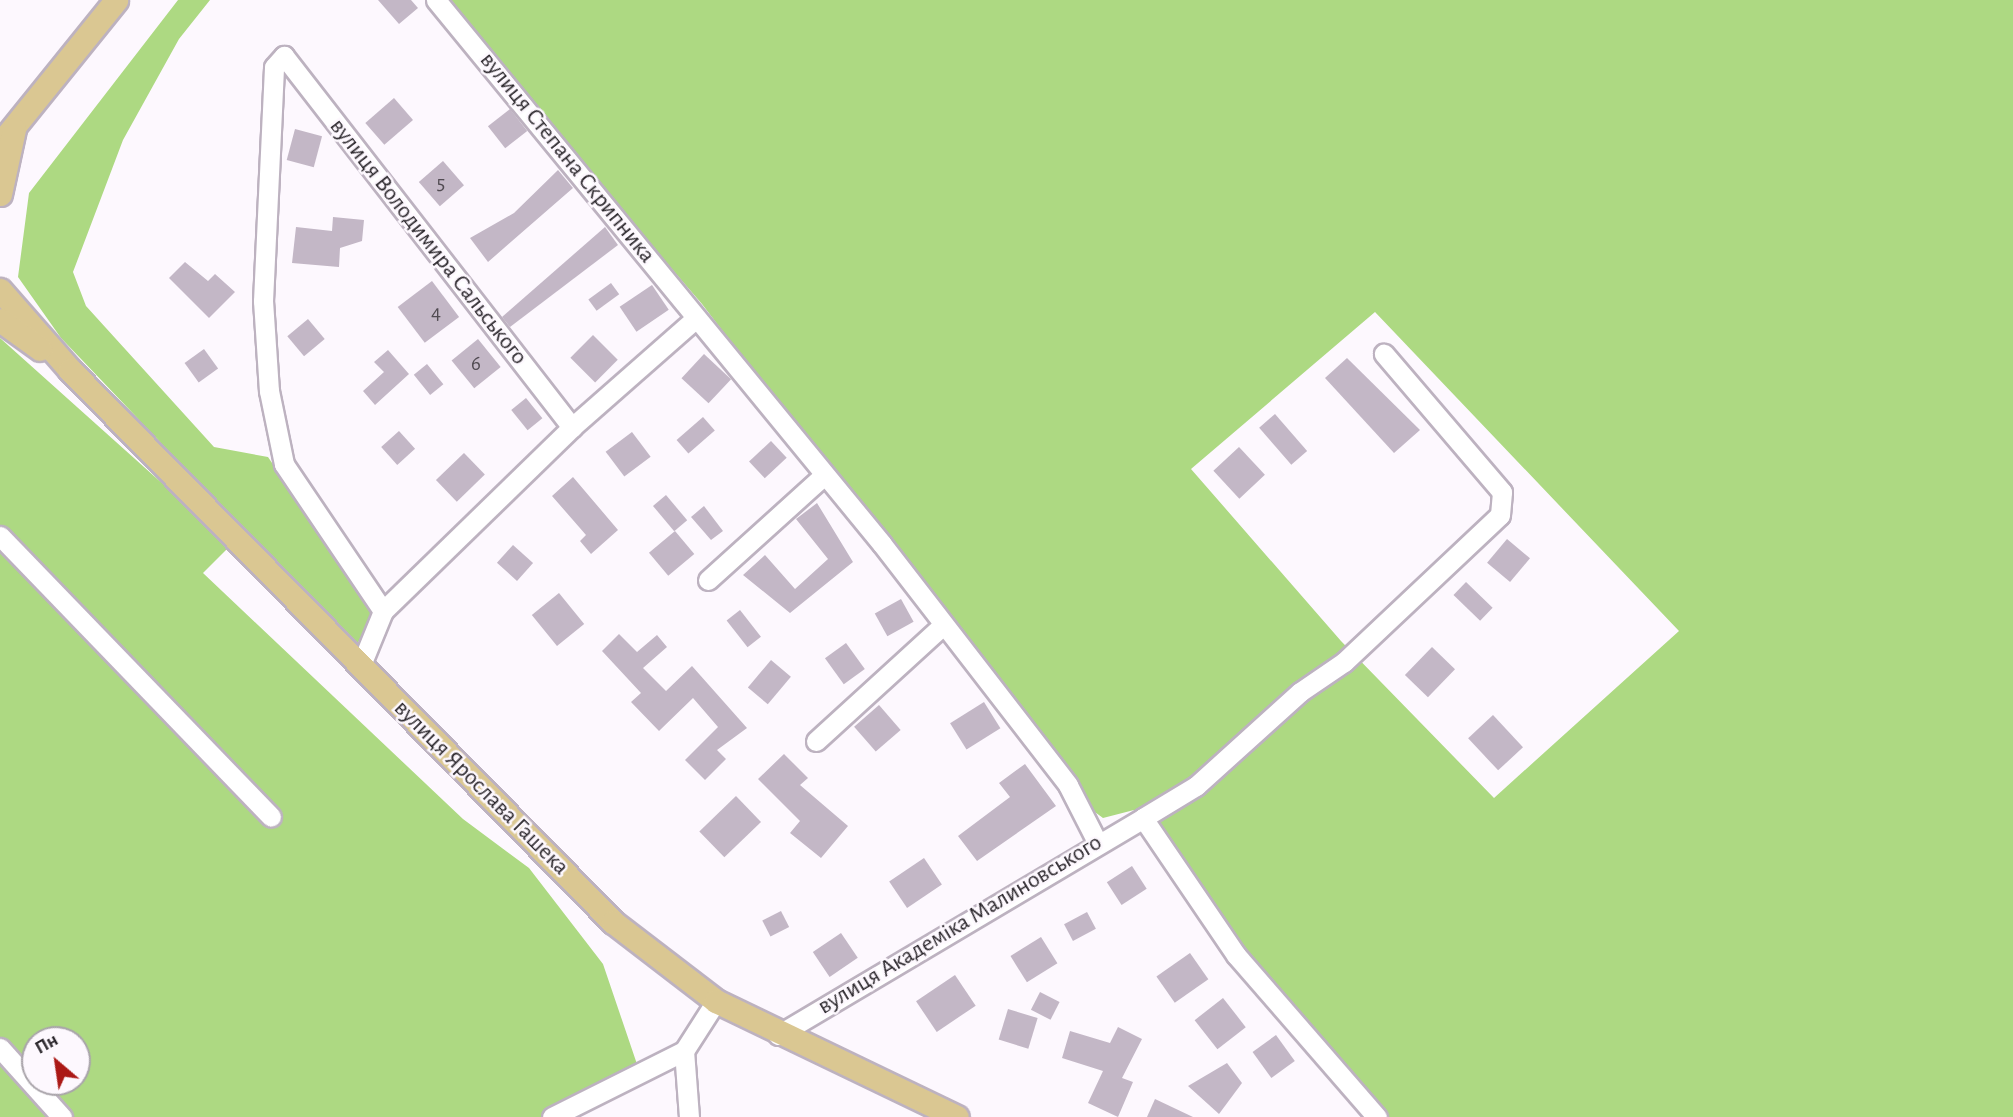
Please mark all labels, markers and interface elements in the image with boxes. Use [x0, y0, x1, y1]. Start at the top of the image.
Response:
street label: вулиця Степана Скрипника [473, 47, 661, 269]
street label: вулиця Володимира Сальського [323, 113, 533, 371]
house number: 5 [437, 170, 445, 196]
house number: 4 [431, 300, 441, 326]
house number: 6 [471, 351, 481, 377]
street label: вулиця Ярослава Гашека [387, 694, 575, 882]
street label: вулиця Академіка Малиновського [813, 829, 1107, 1021]
north arrow [21, 1026, 91, 1096]
text: Пн [32, 1030, 61, 1058]

